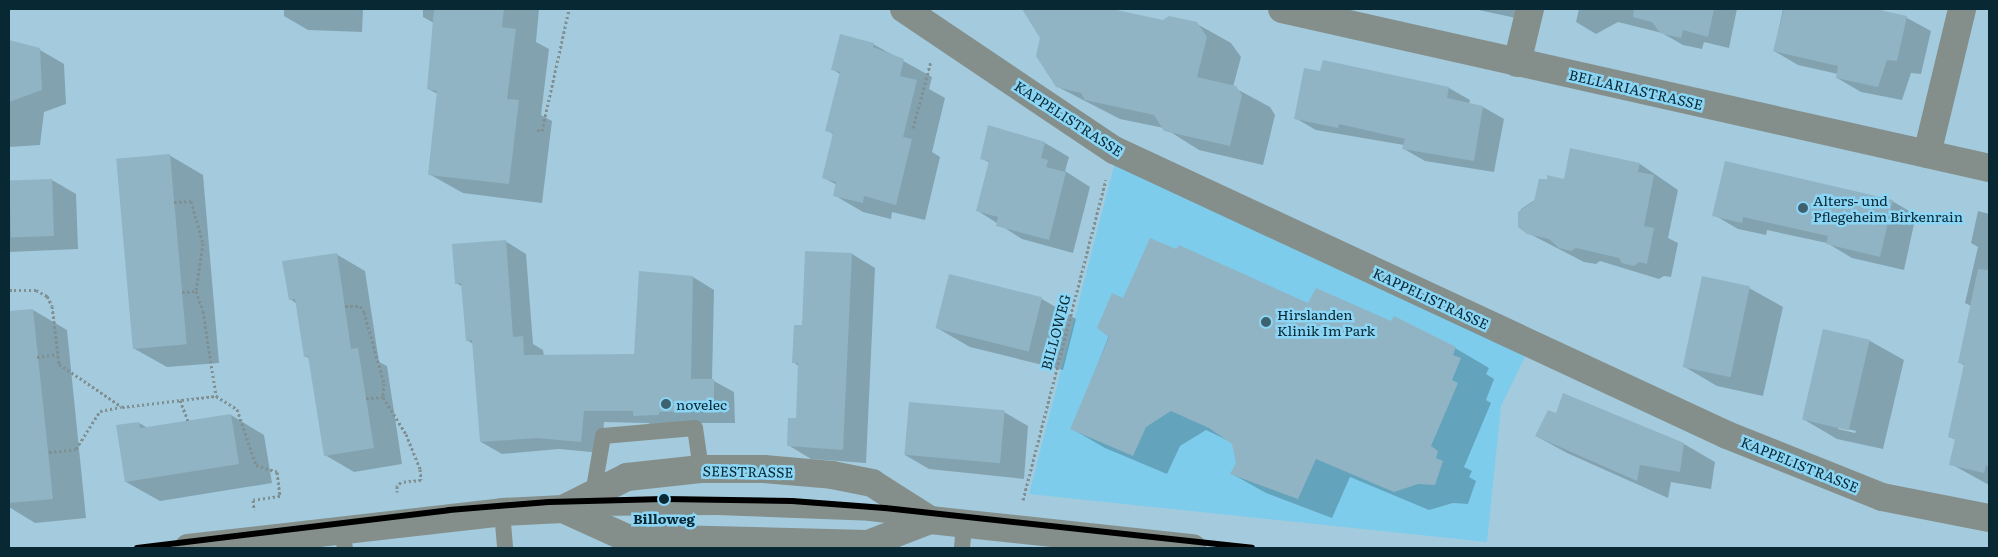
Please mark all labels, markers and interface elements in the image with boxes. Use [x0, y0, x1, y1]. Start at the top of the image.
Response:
street label: BELLARIASTRASSE [1567, 65, 1705, 113]
street label: KAPPELISTRASSE [1012, 77, 1126, 159]
place label: Alters- und Pflegeheim Birkenrain [1813, 192, 1963, 224]
marker: Alters- und Pflegeheim Birkenrain [1797, 202, 1809, 214]
street label: KAPPELISTRASSE [1370, 264, 1492, 332]
street label: BILLOWEG [1037, 292, 1073, 372]
place label: Hirslanden Klinik Im Park [1277, 306, 1375, 338]
marker: Hirslanden Klinik Im Park [1259, 315, 1273, 329]
place label: novelec [676, 396, 727, 412]
marker: novelec [660, 398, 672, 410]
street label: KAPPELISTRASSE [1739, 433, 1861, 495]
street label: SEESTRASSE [702, 462, 794, 480]
marker: Billoweg [655, 490, 673, 508]
place label: Billoweg [633, 510, 695, 526]

